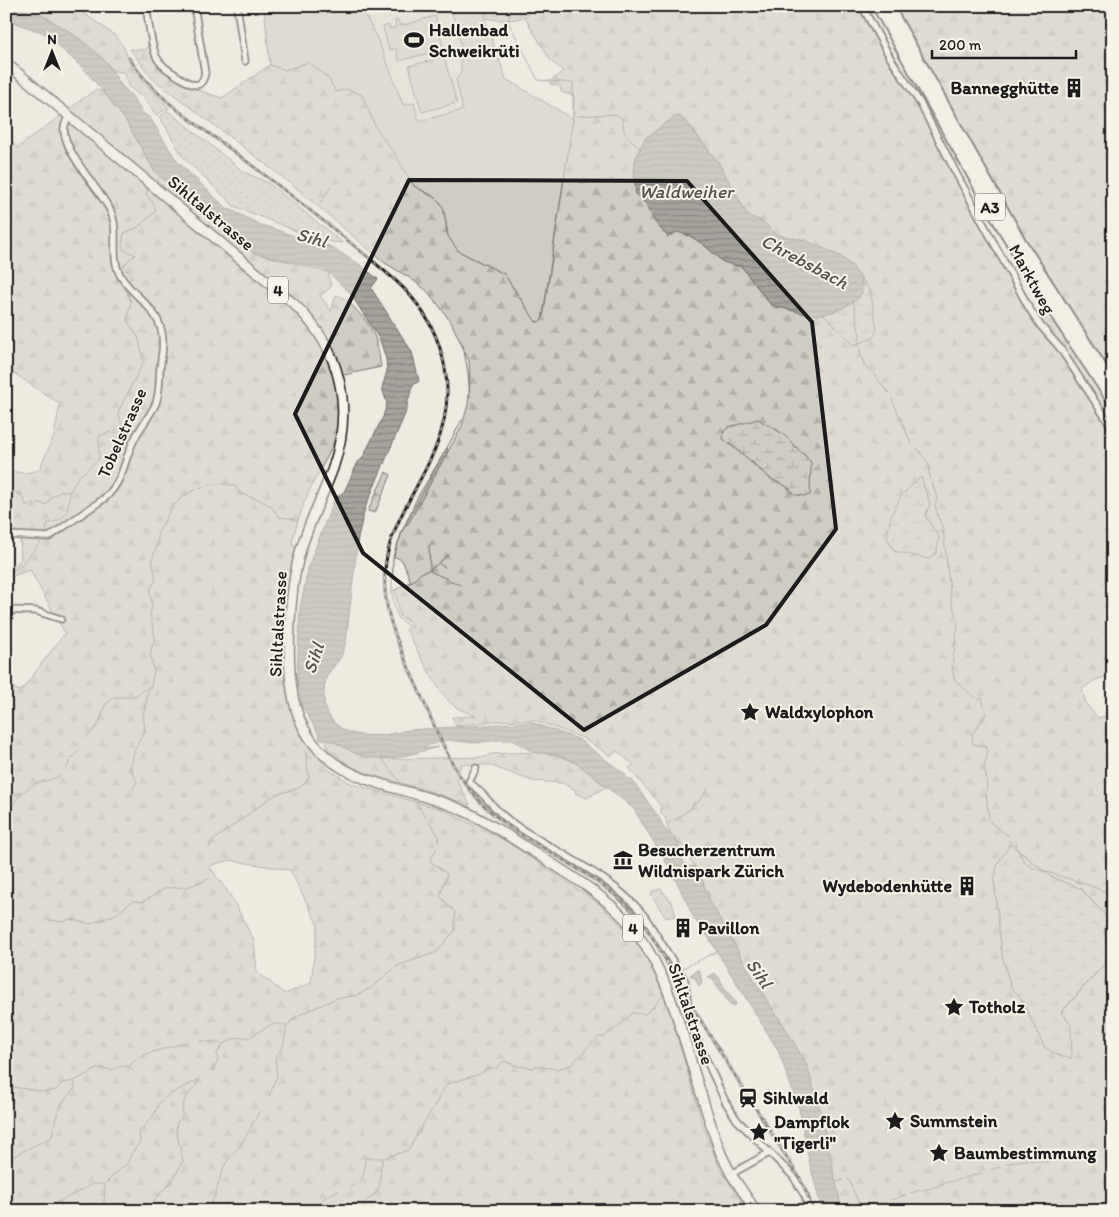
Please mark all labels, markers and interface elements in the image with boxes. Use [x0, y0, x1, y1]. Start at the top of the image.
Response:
place label: Hallenbad Schweikrüti [429, 19, 520, 62]
north arrow [28, 28, 78, 78]
scale bar [932, 28, 1075, 60]
sports icon: Hallenbad Schweikrüti [403, 29, 425, 51]
text: N [47, 31, 57, 48]
text: 200 m [939, 36, 982, 54]
place label: Bannegghütte [951, 77, 1059, 99]
building icon: Bannegghütte [1063, 77, 1085, 99]
street label: Sihltalstrasse [163, 170, 259, 256]
water label: Waldweiher [639, 180, 735, 203]
road number: A3 [975, 193, 1005, 220]
water label: Sihl [294, 222, 331, 253]
water label: Chrebsbach [757, 229, 853, 294]
street label: Marktweg [1004, 240, 1061, 319]
road number: 4 [268, 276, 288, 304]
street label: Tobelstrasse [92, 385, 152, 481]
street label: Sihltalstrasse [264, 570, 292, 678]
water label: Sihl [298, 638, 330, 677]
place icon: Waldxylophon [739, 701, 761, 723]
place label: Waldxylophon [765, 701, 874, 723]
place label: Besucherzentrum Wildnispark Zürich [638, 839, 784, 882]
museum icon: Besucherzentrum Wildnispark Zürich [612, 849, 634, 871]
place label: Wydebodenhütte [822, 875, 952, 897]
building icon: Wydebodenhütte [956, 875, 978, 897]
road number: 4 [623, 914, 643, 941]
building icon: Pavillon [672, 917, 694, 939]
place label: Pavillon [698, 917, 760, 939]
water label: Sihl [741, 954, 779, 994]
street label: Sihltalstrasse [663, 960, 719, 1068]
place icon: Totholz [943, 996, 965, 1018]
place label: Totholz [968, 996, 1026, 1018]
station icon: Sihlwald [737, 1087, 759, 1109]
place label: Sihlwald [763, 1087, 829, 1109]
place icon: Summstein [884, 1110, 906, 1132]
place label: Summstein [910, 1110, 998, 1132]
place label: Dampflok "Tigerli" [774, 1111, 850, 1154]
place icon: Dampflok "Tigerli" [748, 1121, 770, 1143]
place icon: Baumbestimmung [928, 1142, 950, 1164]
place label: Baumbestimmung [954, 1142, 1097, 1164]

